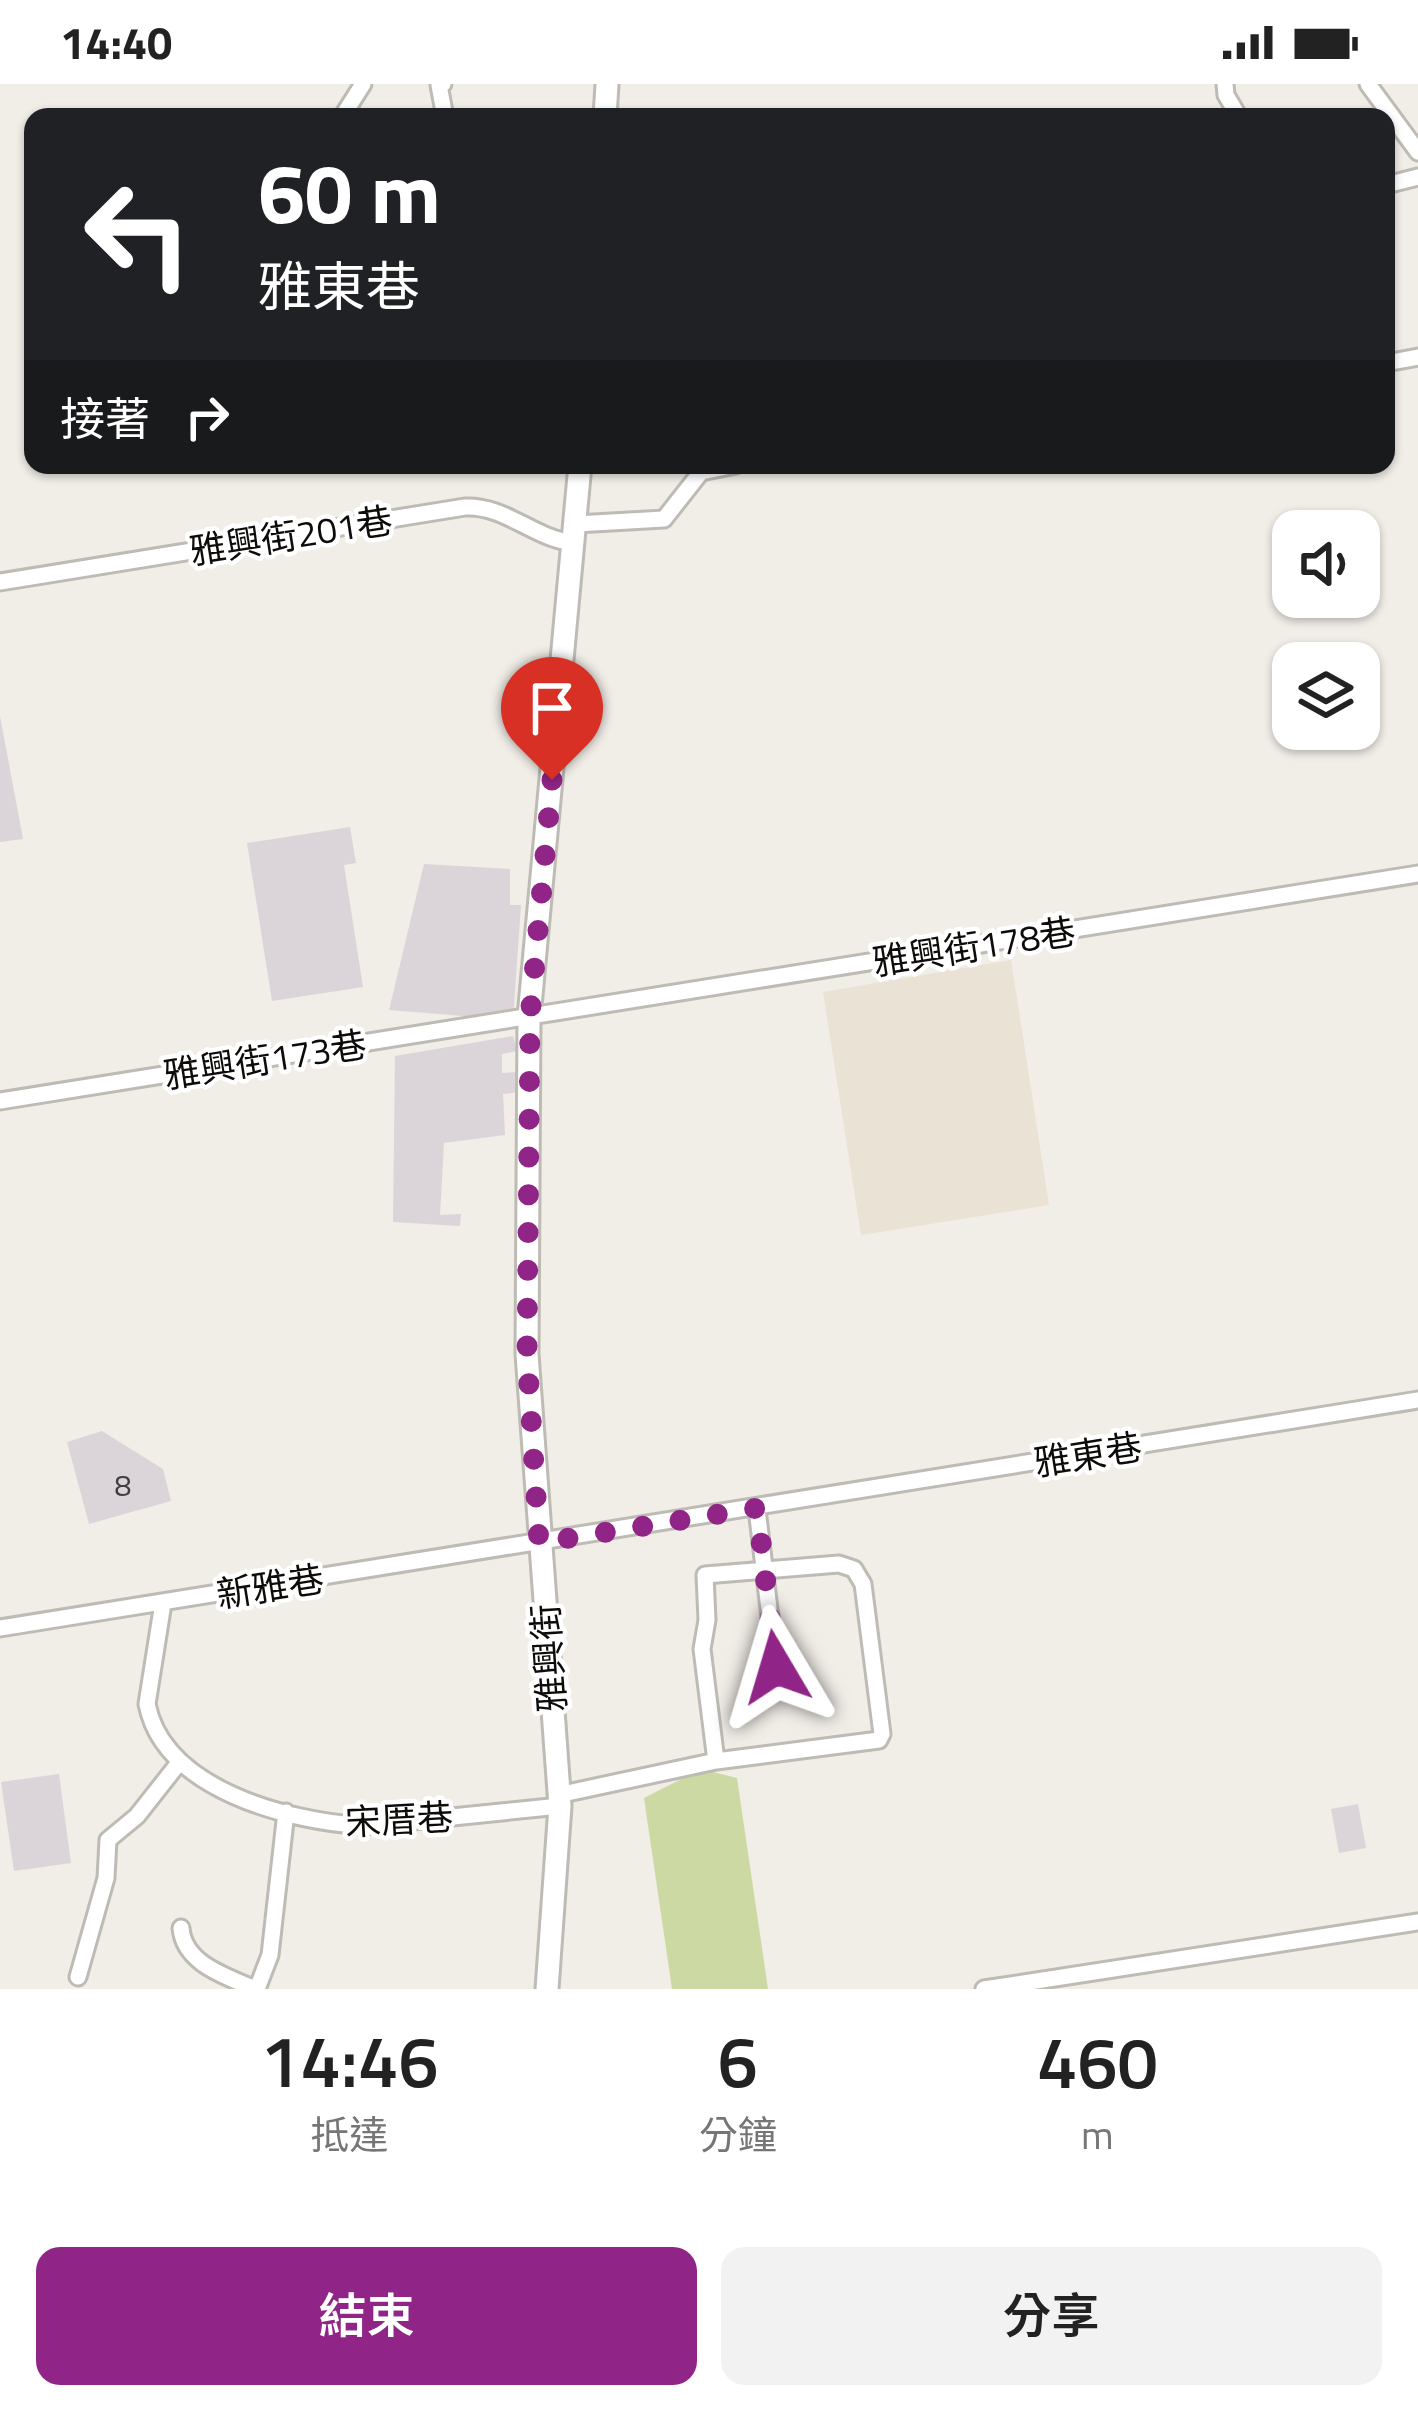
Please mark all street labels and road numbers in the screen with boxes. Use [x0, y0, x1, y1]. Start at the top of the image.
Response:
street label: 雅興街201巷 [186, 492, 396, 578]
street label: 雅興街178巷 [869, 903, 1079, 989]
street label: 雅興街173巷 [160, 1016, 370, 1102]
street label: 雅東巷 [1030, 1418, 1146, 1490]
street label: 新雅巷 [212, 1550, 328, 1622]
street label: 雅興街 [517, 1602, 579, 1714]
street label: 宋厝巷 [344, 1789, 454, 1849]

